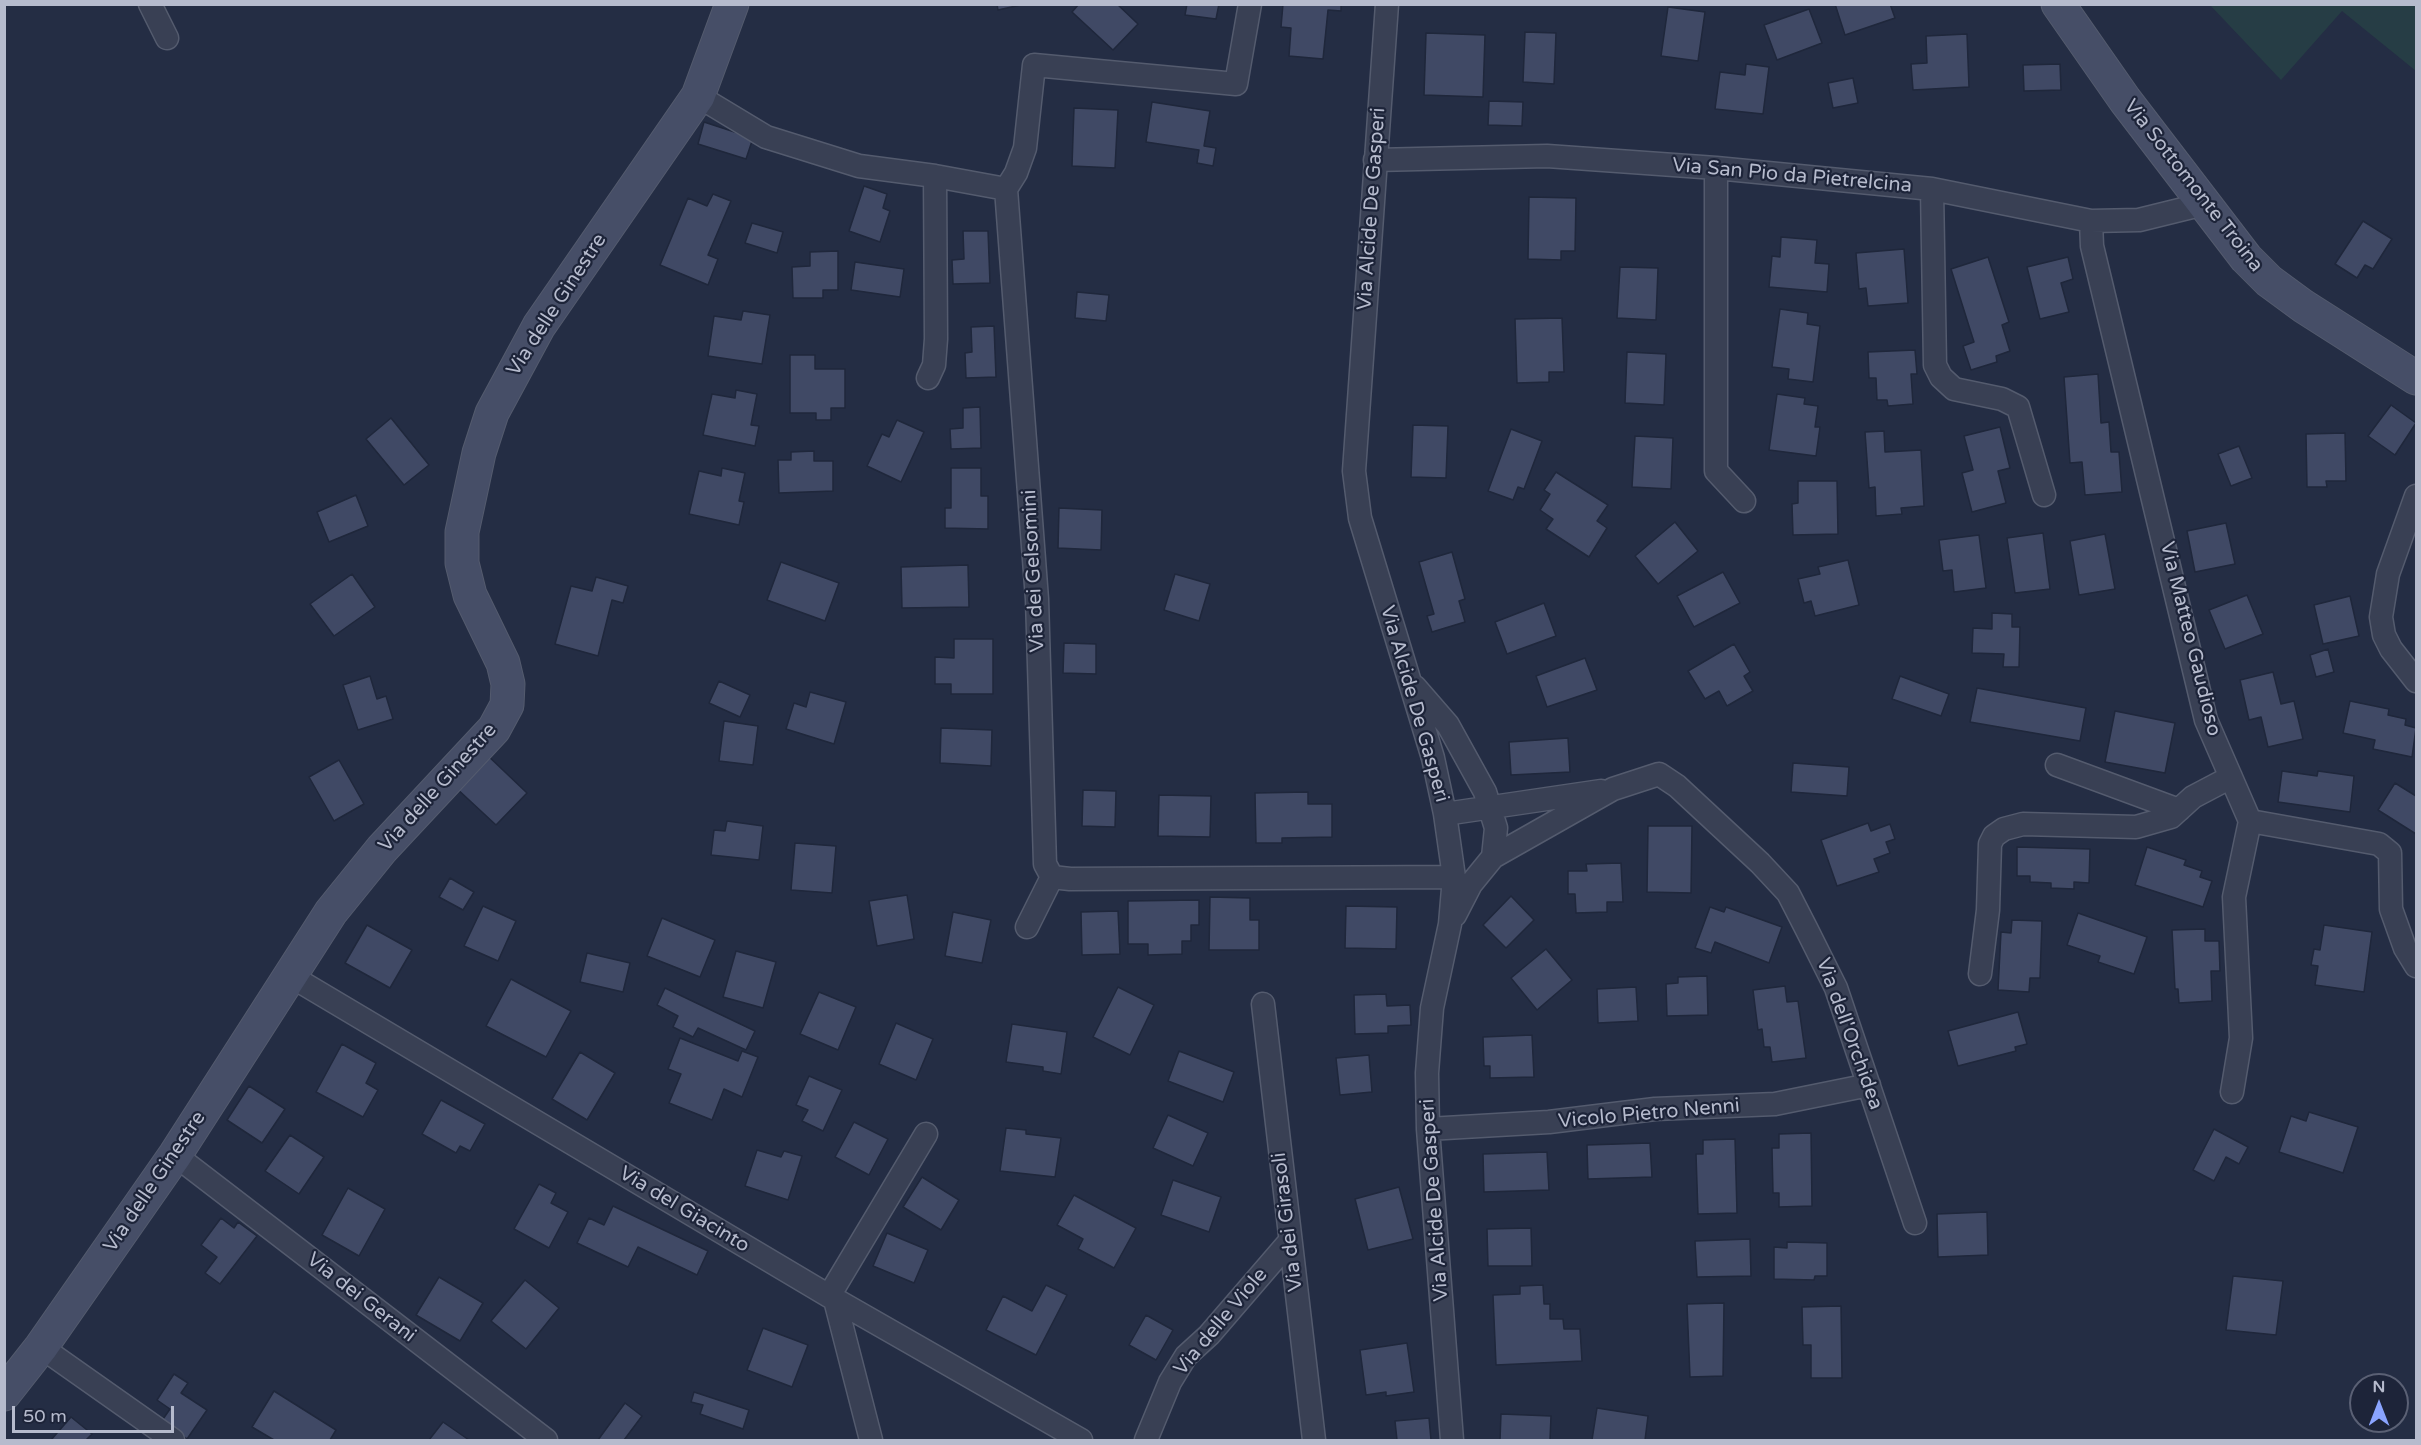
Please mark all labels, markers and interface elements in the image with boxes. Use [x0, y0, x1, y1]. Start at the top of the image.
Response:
street label: Via Sottomonte Troina [2118, 95, 2268, 277]
street label: Via Alcide De Gasperi [1353, 107, 1391, 311]
street label: Via San Pio da Pietrelcina [1671, 154, 1913, 198]
street label: Via delle Ginestre [502, 229, 612, 381]
street label: Via dei Gelsomini [1018, 489, 1050, 653]
street label: Via Matteo Gaudioso [2154, 539, 2226, 739]
street label: Via Alcide De Gasperi [1374, 603, 1454, 805]
street label: Via delle Ginestre [374, 719, 502, 857]
street label: Via dell'Orchidea [1810, 955, 1888, 1113]
street label: Vicolo Pietro Nenni [1557, 1094, 1741, 1134]
street label: Via Alcide De Gasperi [1416, 1098, 1454, 1302]
street label: Via delle Ginestre [99, 1107, 211, 1257]
street label: Via dei Girasoli [1268, 1151, 1308, 1293]
street label: Via del Giacinto [614, 1162, 754, 1258]
street label: Via dei Gerani [302, 1248, 420, 1348]
street label: Via delle Viole [1169, 1263, 1273, 1381]
north arrow [2349, 1373, 2409, 1433]
text: N [2373, 1377, 2385, 1397]
scale bar [15, 1394, 177, 1432]
text: 50 m [23, 1405, 67, 1427]

